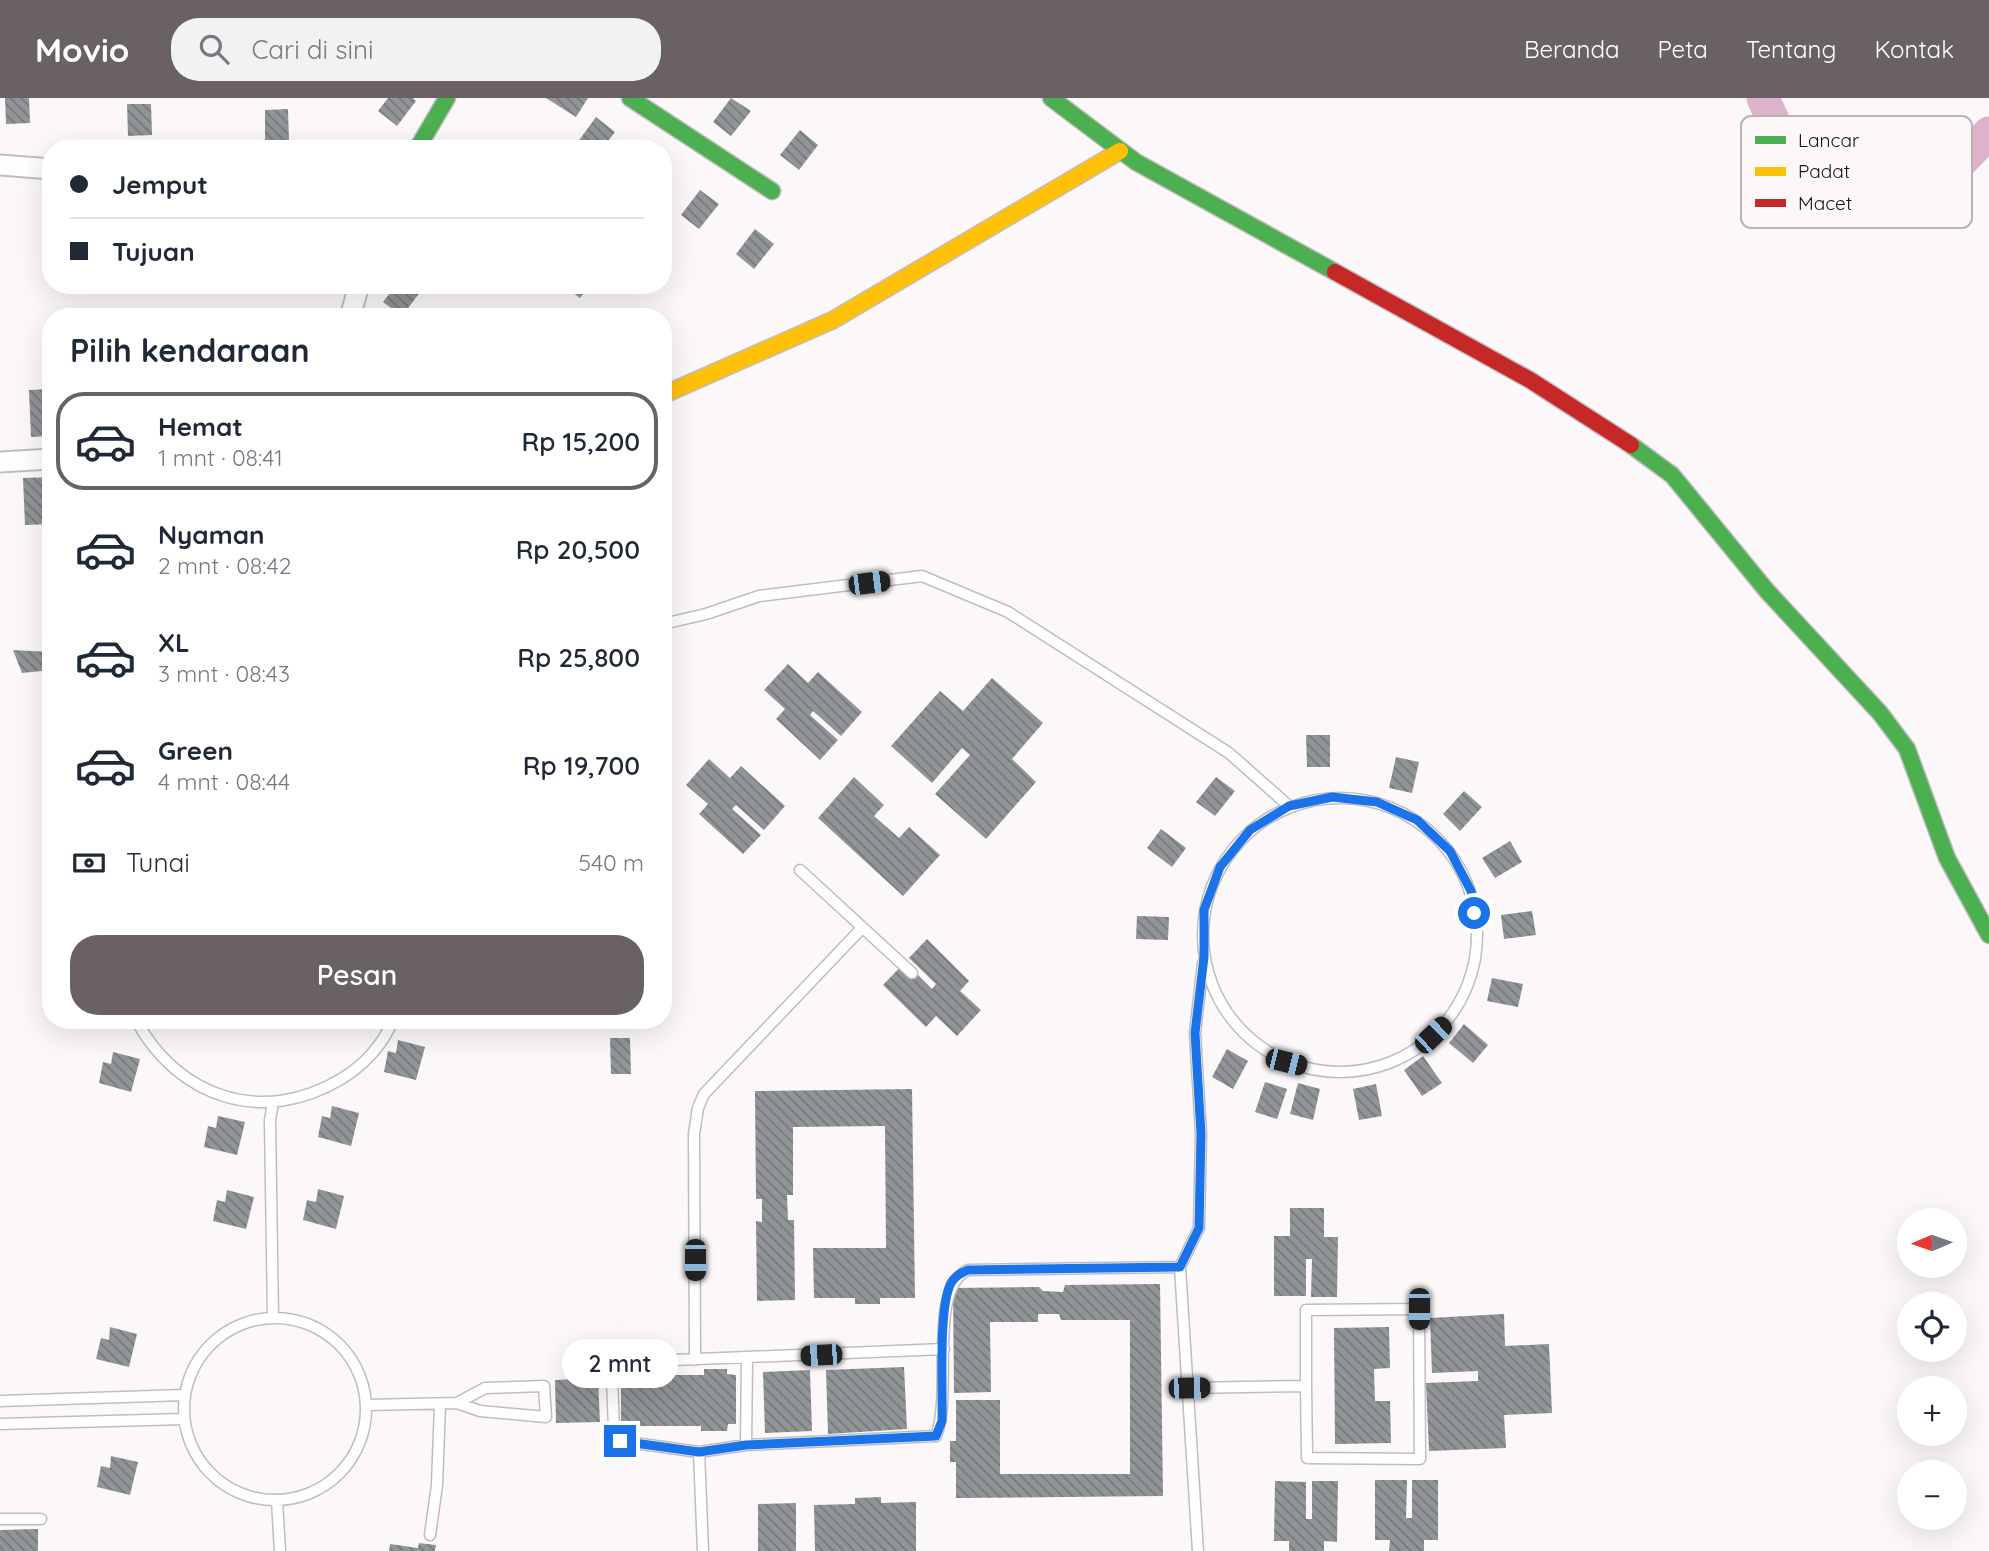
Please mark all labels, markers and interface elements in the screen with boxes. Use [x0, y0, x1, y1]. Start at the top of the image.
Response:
search box [171, 18, 661, 81]
text: Movio [35, 29, 129, 70]
icon: search [195, 30, 233, 68]
text: Cari di sini [251, 33, 374, 66]
text: Beranda [1524, 34, 1620, 64]
text: Peta [1658, 34, 1708, 64]
text: Tentang [1746, 34, 1836, 64]
text: Kontak [1874, 34, 1954, 64]
legend [1741, 116, 1972, 228]
text: Lancar [1798, 128, 1860, 152]
text: Padat [1798, 159, 1850, 183]
text: Jemput [112, 168, 208, 201]
text: Macet [1798, 191, 1852, 215]
text: Tujuan [112, 235, 195, 268]
text: Pilih kendaraan [70, 330, 310, 370]
icon: car [74, 410, 137, 473]
text: Hemat [158, 410, 243, 443]
text: Rp 15,200 [522, 425, 640, 458]
text: 1 mnt · 08:41 [158, 443, 283, 472]
icon: car [74, 518, 137, 581]
text: Nyaman [158, 518, 265, 551]
text: Rp 20,500 [516, 533, 640, 566]
text: 2 mnt · 08:42 [158, 551, 291, 580]
car [847, 570, 892, 596]
icon: car [74, 626, 137, 689]
text: XL [158, 626, 190, 659]
text: Rp 25,800 [517, 641, 640, 674]
text: 3 mnt · 08:43 [158, 659, 290, 688]
icon: car [74, 734, 137, 797]
text: Green [158, 734, 233, 767]
text: Rp 19,700 [523, 749, 640, 782]
text: 4 mnt · 08:44 [158, 767, 290, 796]
icon: cash [70, 844, 108, 882]
text: Tunai [126, 846, 190, 879]
text: 540 m [578, 848, 644, 877]
route start [1458, 897, 1490, 929]
button: Pesan [70, 935, 644, 1015]
car [1411, 1013, 1456, 1057]
car [1264, 1047, 1309, 1077]
north arrow [1897, 1208, 1967, 1278]
map controls [1897, 1208, 1967, 1530]
car [685, 1239, 706, 1281]
car [1409, 1288, 1430, 1330]
button: locate [1897, 1292, 1967, 1362]
callout: 2 mnt [562, 1340, 678, 1388]
car [800, 1343, 843, 1367]
text: 2 mnt [589, 1349, 651, 1378]
button: + [1897, 1376, 1967, 1446]
car [1168, 1377, 1211, 1399]
route end [604, 1425, 636, 1457]
button: − [1897, 1460, 1967, 1530]

